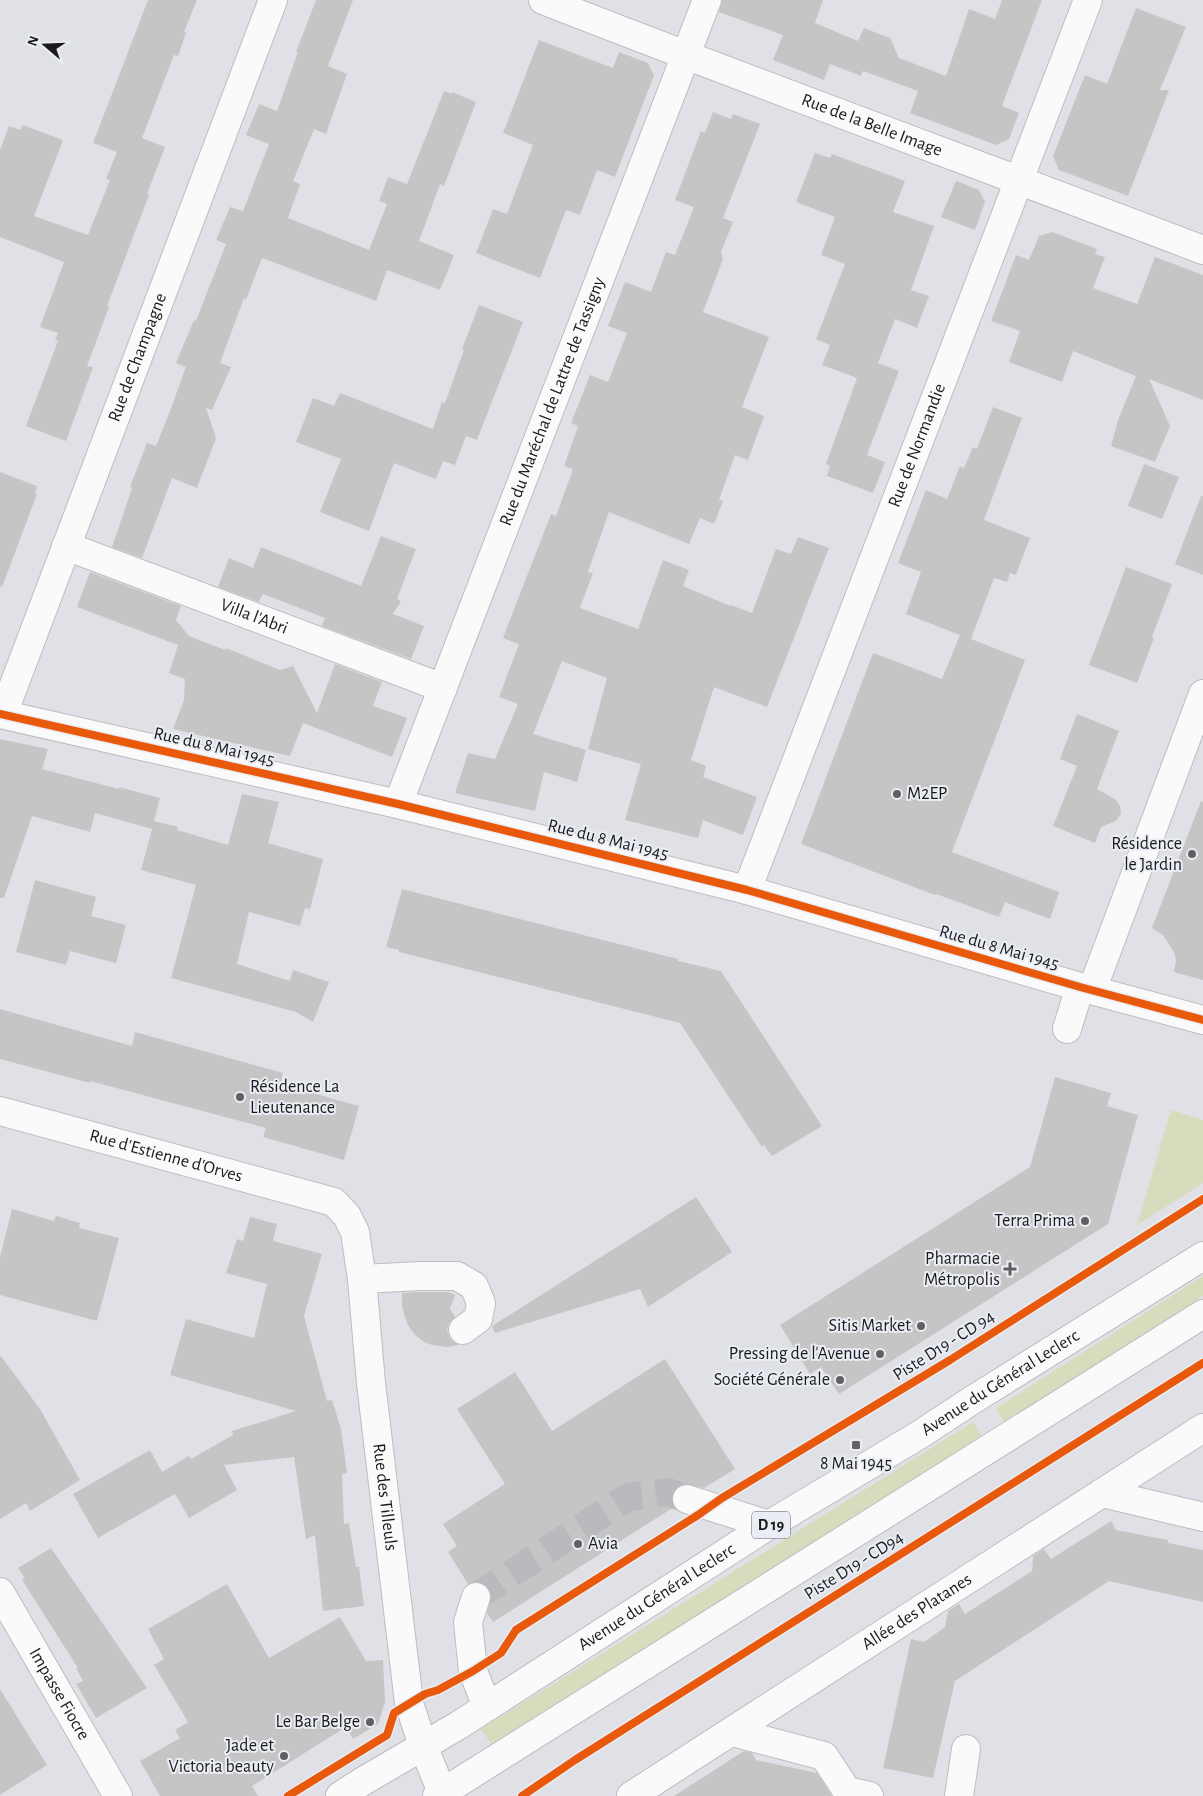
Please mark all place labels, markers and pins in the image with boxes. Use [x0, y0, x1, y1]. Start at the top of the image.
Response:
place label: M2EP [907, 785, 947, 803]
marker: M2EP [891, 788, 903, 800]
place label: Résidence le Jardin [1111, 835, 1182, 874]
marker: Résidence le Jardin [1186, 848, 1198, 860]
place label: Résidence La Lieutenance [250, 1078, 340, 1117]
marker: Résidence La Lieutenance [234, 1091, 246, 1103]
place label: Terra Prima [994, 1212, 1075, 1230]
marker: Terra Prima [1079, 1215, 1091, 1227]
place label: Pharmacie Métropolis [924, 1250, 1000, 1289]
marker: Pharmacie Métropolis [1004, 1263, 1016, 1275]
place label: Sitis Market [828, 1317, 911, 1335]
marker: Sitis Market [915, 1320, 927, 1332]
place label: Pressing de l'Avenue [729, 1345, 870, 1363]
marker: Pressing de l'Avenue [874, 1348, 886, 1360]
place label: Société Générale [714, 1371, 830, 1389]
marker: Société Générale [834, 1374, 846, 1386]
marker: 8 Mai 1945 [850, 1439, 862, 1451]
place label: 8 Mai 1945 [820, 1455, 892, 1473]
place label: Avia [588, 1535, 618, 1553]
marker: Avia [572, 1538, 584, 1550]
place label: Le Bar Belge [276, 1713, 360, 1731]
marker: Le Bar Belge [364, 1716, 376, 1728]
place label: Jade et Victoria beauty [168, 1737, 274, 1776]
marker: Jade et Victoria beauty [278, 1750, 290, 1762]

